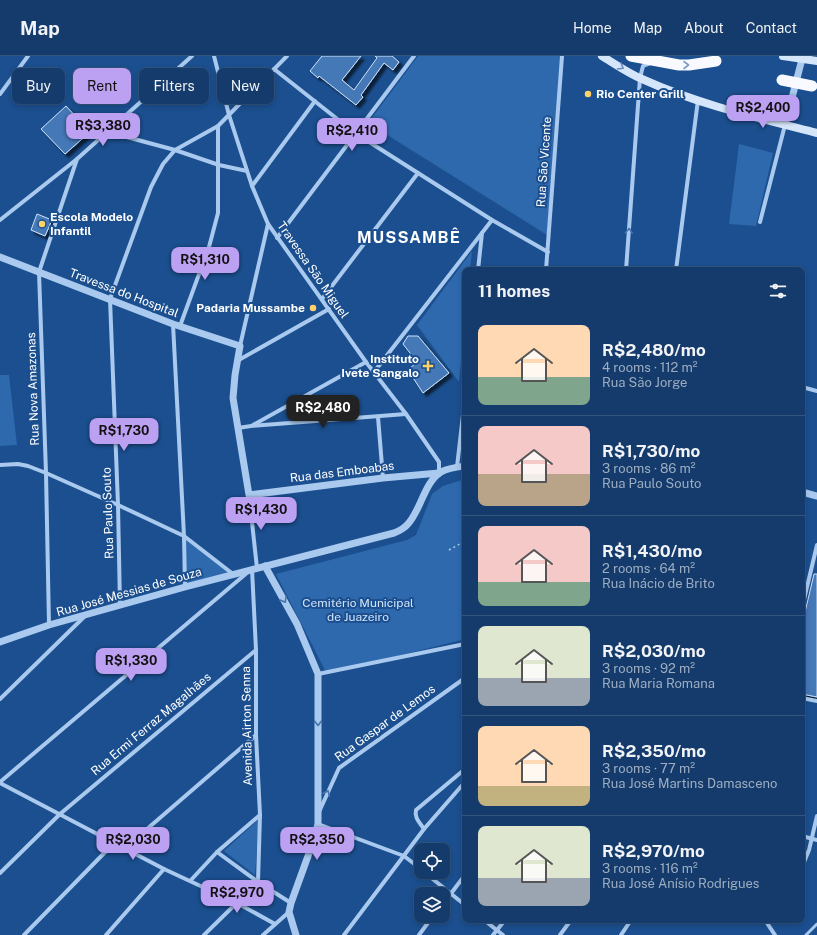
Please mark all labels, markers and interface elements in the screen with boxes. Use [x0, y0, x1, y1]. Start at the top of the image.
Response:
text: Map [20, 17, 60, 39]
text: Home [573, 20, 612, 36]
text: Map [634, 20, 662, 36]
text: About [684, 20, 724, 36]
text: Contact [746, 20, 797, 36]
one-way arrow [683, 61, 689, 69]
one-way arrow [617, 63, 624, 70]
chip: Buy [12, 68, 65, 104]
chip: Rent [73, 68, 131, 104]
chip: Filters [139, 68, 209, 104]
chip: New [217, 68, 274, 104]
place label: Rio Center Grill [596, 87, 684, 101]
marker: Rio Center Grill [583, 89, 593, 99]
pin: R$2,400 [726, 95, 800, 129]
text: R$2,400 [736, 100, 790, 115]
pin: R$3,380 [66, 113, 140, 147]
street label: Rua São Vicente [534, 116, 554, 208]
text: R$3,380 [75, 118, 131, 133]
pin: R$2,410 [315, 118, 389, 152]
text: R$2,410 [326, 123, 378, 138]
place label: Escola Modelo Infantil [50, 210, 133, 238]
marker: Escola Modelo Infantil [37, 219, 47, 229]
street label: Travessa São Miguel [274, 219, 352, 321]
district label: MUSSAMBÊ [357, 227, 461, 247]
one-way arrow [624, 228, 633, 234]
pin: R$1,310 [168, 247, 242, 281]
text: R$1,310 [180, 252, 230, 267]
street label: Travessa do Hospital [68, 266, 181, 320]
icon: filters [767, 280, 789, 302]
text: 11 homes [478, 281, 550, 301]
place label: Padaria Mussambe [196, 301, 305, 315]
marker: Padaria Mussambe [308, 303, 318, 313]
street label: Rua Nova Amazonas [24, 332, 42, 446]
text: R$2,480/mo [602, 340, 706, 360]
icon: home [510, 341, 558, 389]
place label: Instituto Ivete Sangalo [341, 352, 419, 380]
marker: Instituto Ivete Sangalo [422, 360, 434, 372]
text: 4 rooms · 112 m² [602, 360, 697, 375]
text: Rua São Jorge [602, 375, 687, 390]
pin: R$2,480 [286, 395, 360, 429]
text: R$2,480 [295, 400, 351, 415]
pin: R$1,730 [87, 418, 161, 452]
text: R$1,730 [99, 423, 150, 438]
text: R$1,730/mo [602, 441, 700, 461]
icon: home [510, 442, 558, 490]
street label: Rua das Emboabas [289, 459, 395, 485]
text: 3 rooms · 86 m² [602, 461, 696, 476]
street label: Rua Paulo Souto [99, 467, 117, 559]
text: Rua Paulo Souto [602, 476, 701, 491]
pin: R$1,430 [224, 497, 298, 531]
text: R$1,430 [235, 502, 287, 517]
text: R$1,430/mo [602, 541, 702, 561]
icon: home [510, 542, 558, 590]
text: 2 rooms · 64 m² [602, 561, 695, 576]
street label: Rua José Messias de Souza [55, 565, 203, 619]
text: Rua Inácio de Brito [602, 576, 715, 591]
one-way arrow [279, 596, 287, 604]
park label: Cemitério Municipal de Juazeiro [302, 596, 414, 624]
text: R$2,030/mo [602, 641, 706, 661]
icon: home [510, 642, 558, 690]
pin: R$1,330 [94, 648, 168, 682]
text: R$1,330 [105, 653, 157, 668]
text: 3 rooms · 92 m² [602, 661, 695, 676]
street label: Avenida Airton Senna [239, 666, 255, 786]
street label: Rua Ermi Ferraz Magalhães [88, 670, 214, 778]
text: Rua Maria Romana [602, 676, 715, 691]
street label: Rua Gaspar de Lemos [332, 682, 438, 764]
one-way arrow [314, 720, 322, 726]
text: R$2,350/mo [602, 741, 706, 761]
icon: home [510, 742, 558, 790]
text: 3 rooms · 77 m² [602, 761, 695, 776]
text: Rua José Martins Damasceno [602, 776, 777, 791]
one-way arrow [323, 789, 331, 796]
pin: R$2,030 [96, 827, 170, 861]
pin: R$2,350 [280, 827, 354, 861]
text: R$2,030 [105, 832, 161, 847]
text: R$2,350 [289, 832, 345, 847]
text: R$2,970/mo [602, 841, 705, 861]
icon: home [510, 842, 558, 890]
map controls [414, 843, 450, 923]
button: locate [414, 843, 450, 879]
text: 3 rooms · 116 m² [602, 861, 698, 876]
text: Rua José Anísio Rodrigues [602, 876, 759, 891]
pin: R$2,970 [200, 880, 274, 914]
text: R$2,970 [210, 885, 264, 900]
button: layers [414, 887, 450, 923]

